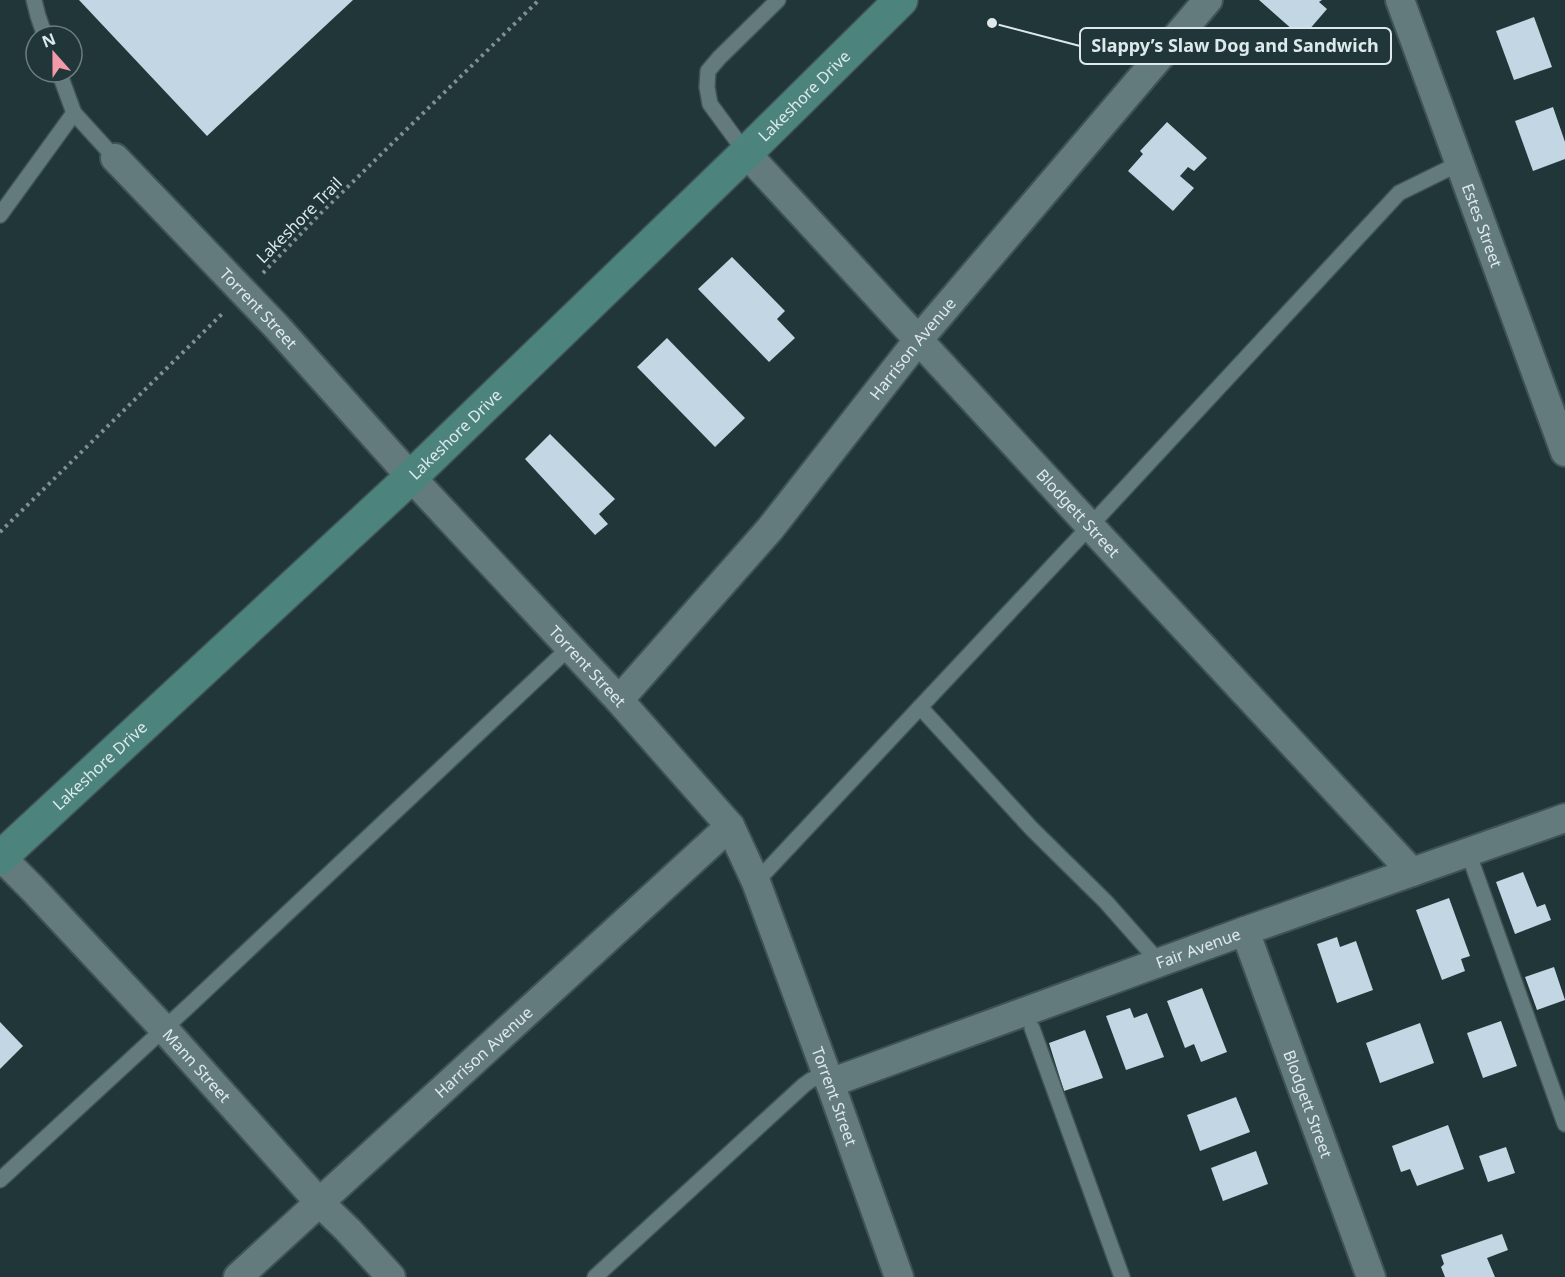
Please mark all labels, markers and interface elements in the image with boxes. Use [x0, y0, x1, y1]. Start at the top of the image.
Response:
north arrow [24, 24, 84, 84]
text: N [39, 27, 59, 53]
callout: Slappy’s Slaw Dog and Sandwich [1080, 28, 1391, 64]
text: Slappy’s Slaw Dog and Sandwich [1091, 33, 1379, 57]
street label: Lakeshore Drive [753, 45, 855, 146]
street label: Lakeshore Trail [251, 172, 347, 268]
street label: Estes Street [1457, 180, 1508, 271]
street label: Torrent Street [215, 263, 303, 354]
street label: Harrison Avenue [864, 293, 961, 404]
street label: Lakeshore Drive [404, 384, 507, 484]
street label: Blodgett Street [1032, 464, 1125, 562]
street label: Torrent Street [544, 621, 631, 712]
street label: Lakeshore Drive [48, 716, 152, 815]
street label: Fair Avenue [1153, 923, 1243, 974]
street label: Harrison Avenue [430, 1001, 537, 1103]
street label: Mann Street [158, 1024, 236, 1107]
street label: Torrent Street [807, 1044, 863, 1149]
street label: Blodgett Street [1278, 1047, 1338, 1161]

